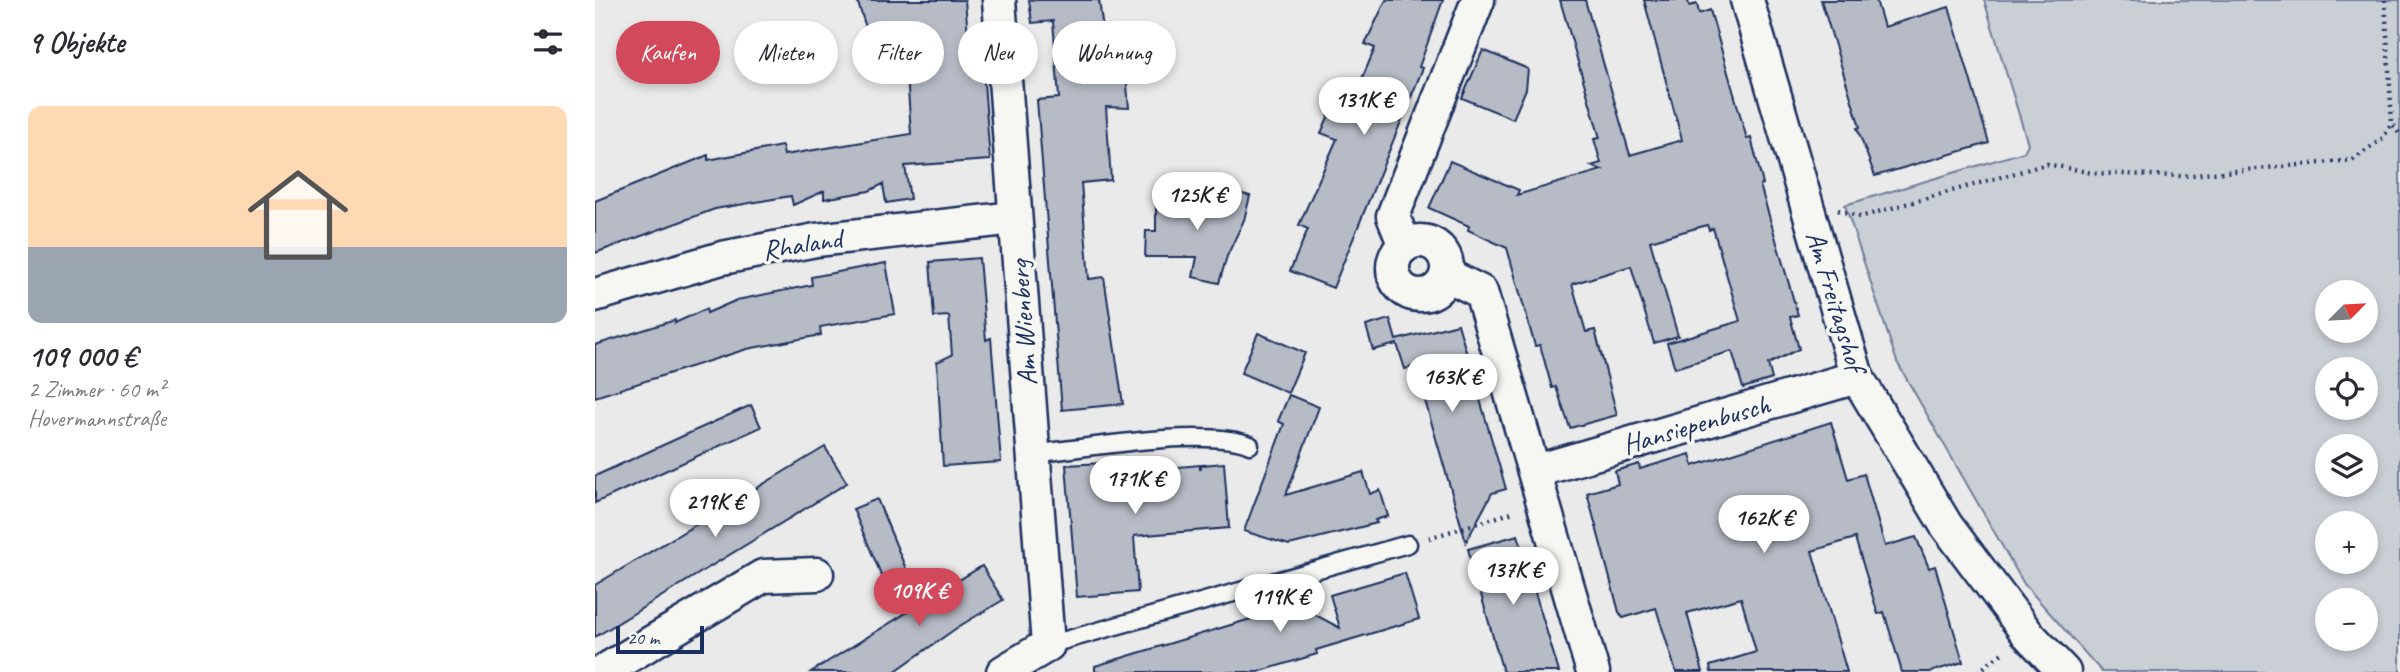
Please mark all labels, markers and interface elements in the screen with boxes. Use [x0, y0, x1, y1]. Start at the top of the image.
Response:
chip: Kaufen [616, 21, 720, 84]
chip: Mieten [734, 21, 838, 84]
chip: Filter [852, 21, 944, 84]
chip: Neu [958, 21, 1038, 84]
chip: Wohnung [1052, 21, 1176, 84]
text: 9 Objekte [28, 23, 124, 61]
icon: filters [529, 23, 567, 61]
pin: 131K € [1307, 78, 1421, 137]
text: 131K € [1335, 85, 1393, 114]
icon: home [235, 152, 361, 278]
pin: 125K € [1140, 173, 1254, 232]
text: 125K € [1168, 180, 1226, 209]
street label: Rhaland [760, 220, 848, 268]
street label: Am Freitagshof [1798, 227, 1876, 381]
street label: Am Wienberg [1001, 257, 1045, 387]
north arrow [2315, 280, 2378, 343]
map controls [2315, 280, 2378, 651]
text: 109 000 € [28, 337, 137, 375]
pin: 163K € [1395, 354, 1509, 414]
button: locate [2315, 357, 2378, 420]
text: 163K € [1422, 362, 1482, 391]
text: 2 Zimmer · 60 m² [28, 375, 165, 404]
street label: Hansiepenbusch [1618, 386, 1775, 462]
text: Hovermannstraße [28, 404, 166, 433]
button: layers [2315, 434, 2378, 497]
pin: 171K € [1078, 456, 1192, 516]
text: 171K € [1106, 464, 1164, 493]
pin: 219K € [658, 480, 772, 539]
text: 219K € [686, 487, 744, 516]
pin: 162K € [1707, 496, 1821, 555]
text: 162K € [1734, 503, 1794, 532]
button: + [2315, 511, 2378, 574]
pin: 137K € [1456, 548, 1570, 607]
text: 137K € [1484, 555, 1542, 584]
pin: 109K € [862, 568, 976, 628]
pin: 119K € [1223, 574, 1337, 634]
text: 109K € [890, 576, 948, 605]
text: 119K € [1251, 582, 1309, 611]
button: − [2315, 588, 2378, 651]
scale bar [616, 623, 703, 655]
text: 20 m [627, 626, 659, 650]

